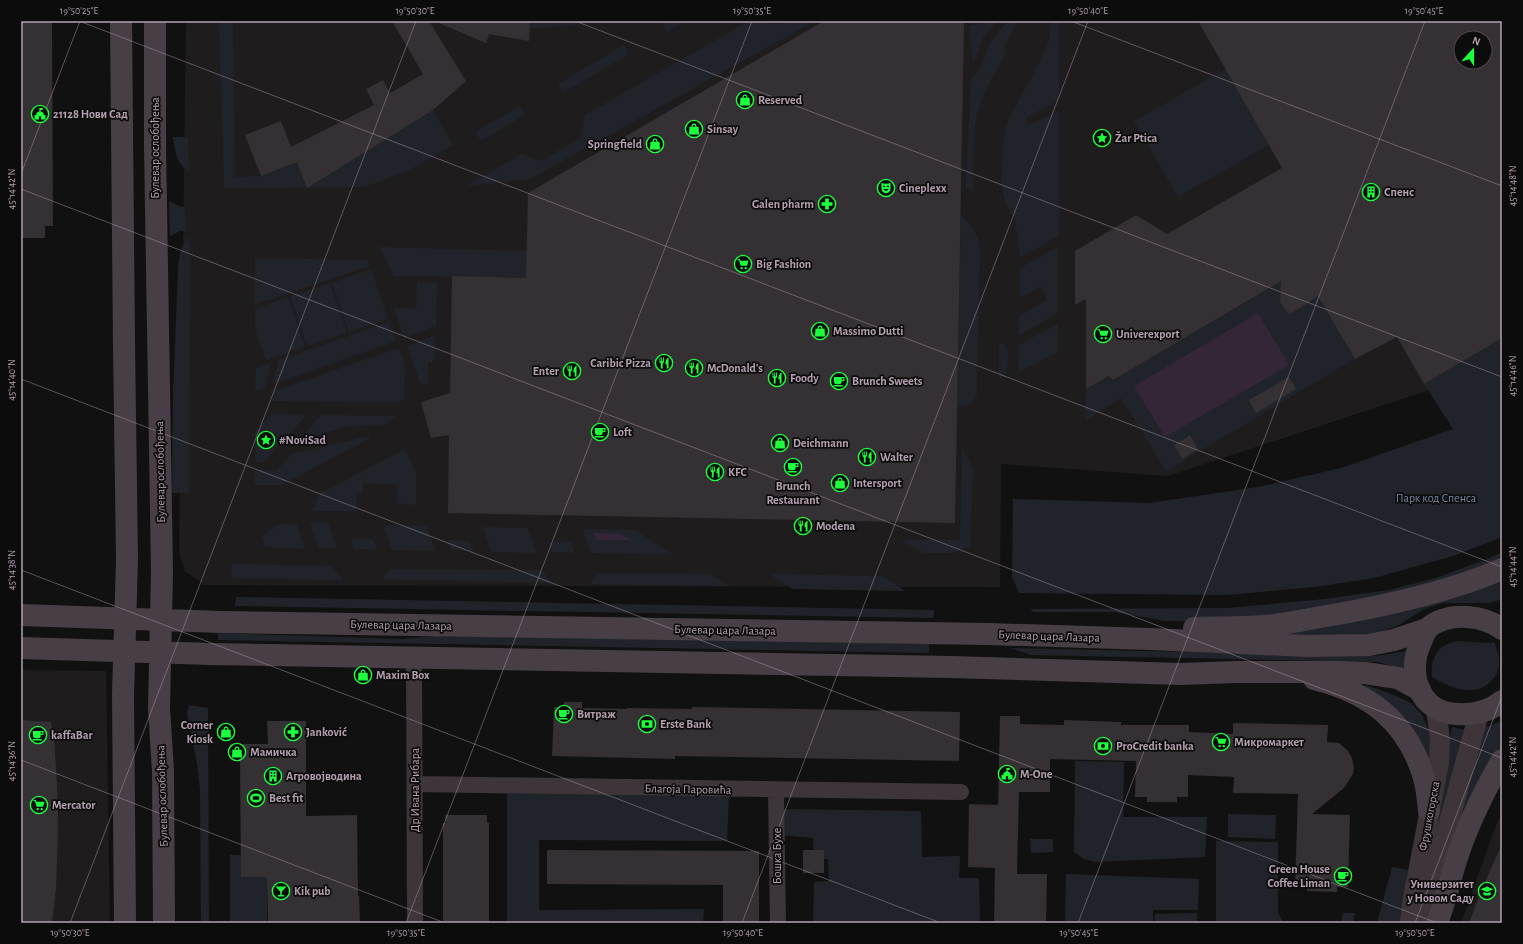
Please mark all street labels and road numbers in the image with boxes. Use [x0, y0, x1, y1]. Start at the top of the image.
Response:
street label: Булевар ослобођења [149, 97, 162, 199]
street label: Булевар ослобођења [153, 421, 168, 523]
street label: Булевар цара Лазара [350, 618, 452, 633]
street label: Булевар цара Лазара [674, 623, 776, 638]
street label: Булевар цара Лазара [998, 628, 1101, 645]
street label: Булевар ослобођења [154, 744, 171, 847]
street label: Др Ивана Рибара [409, 747, 421, 832]
street label: Фрушкогорска [1416, 780, 1443, 852]
street label: Благоја Паровића [645, 782, 732, 797]
street label: Бошка Бухе [771, 828, 784, 884]

